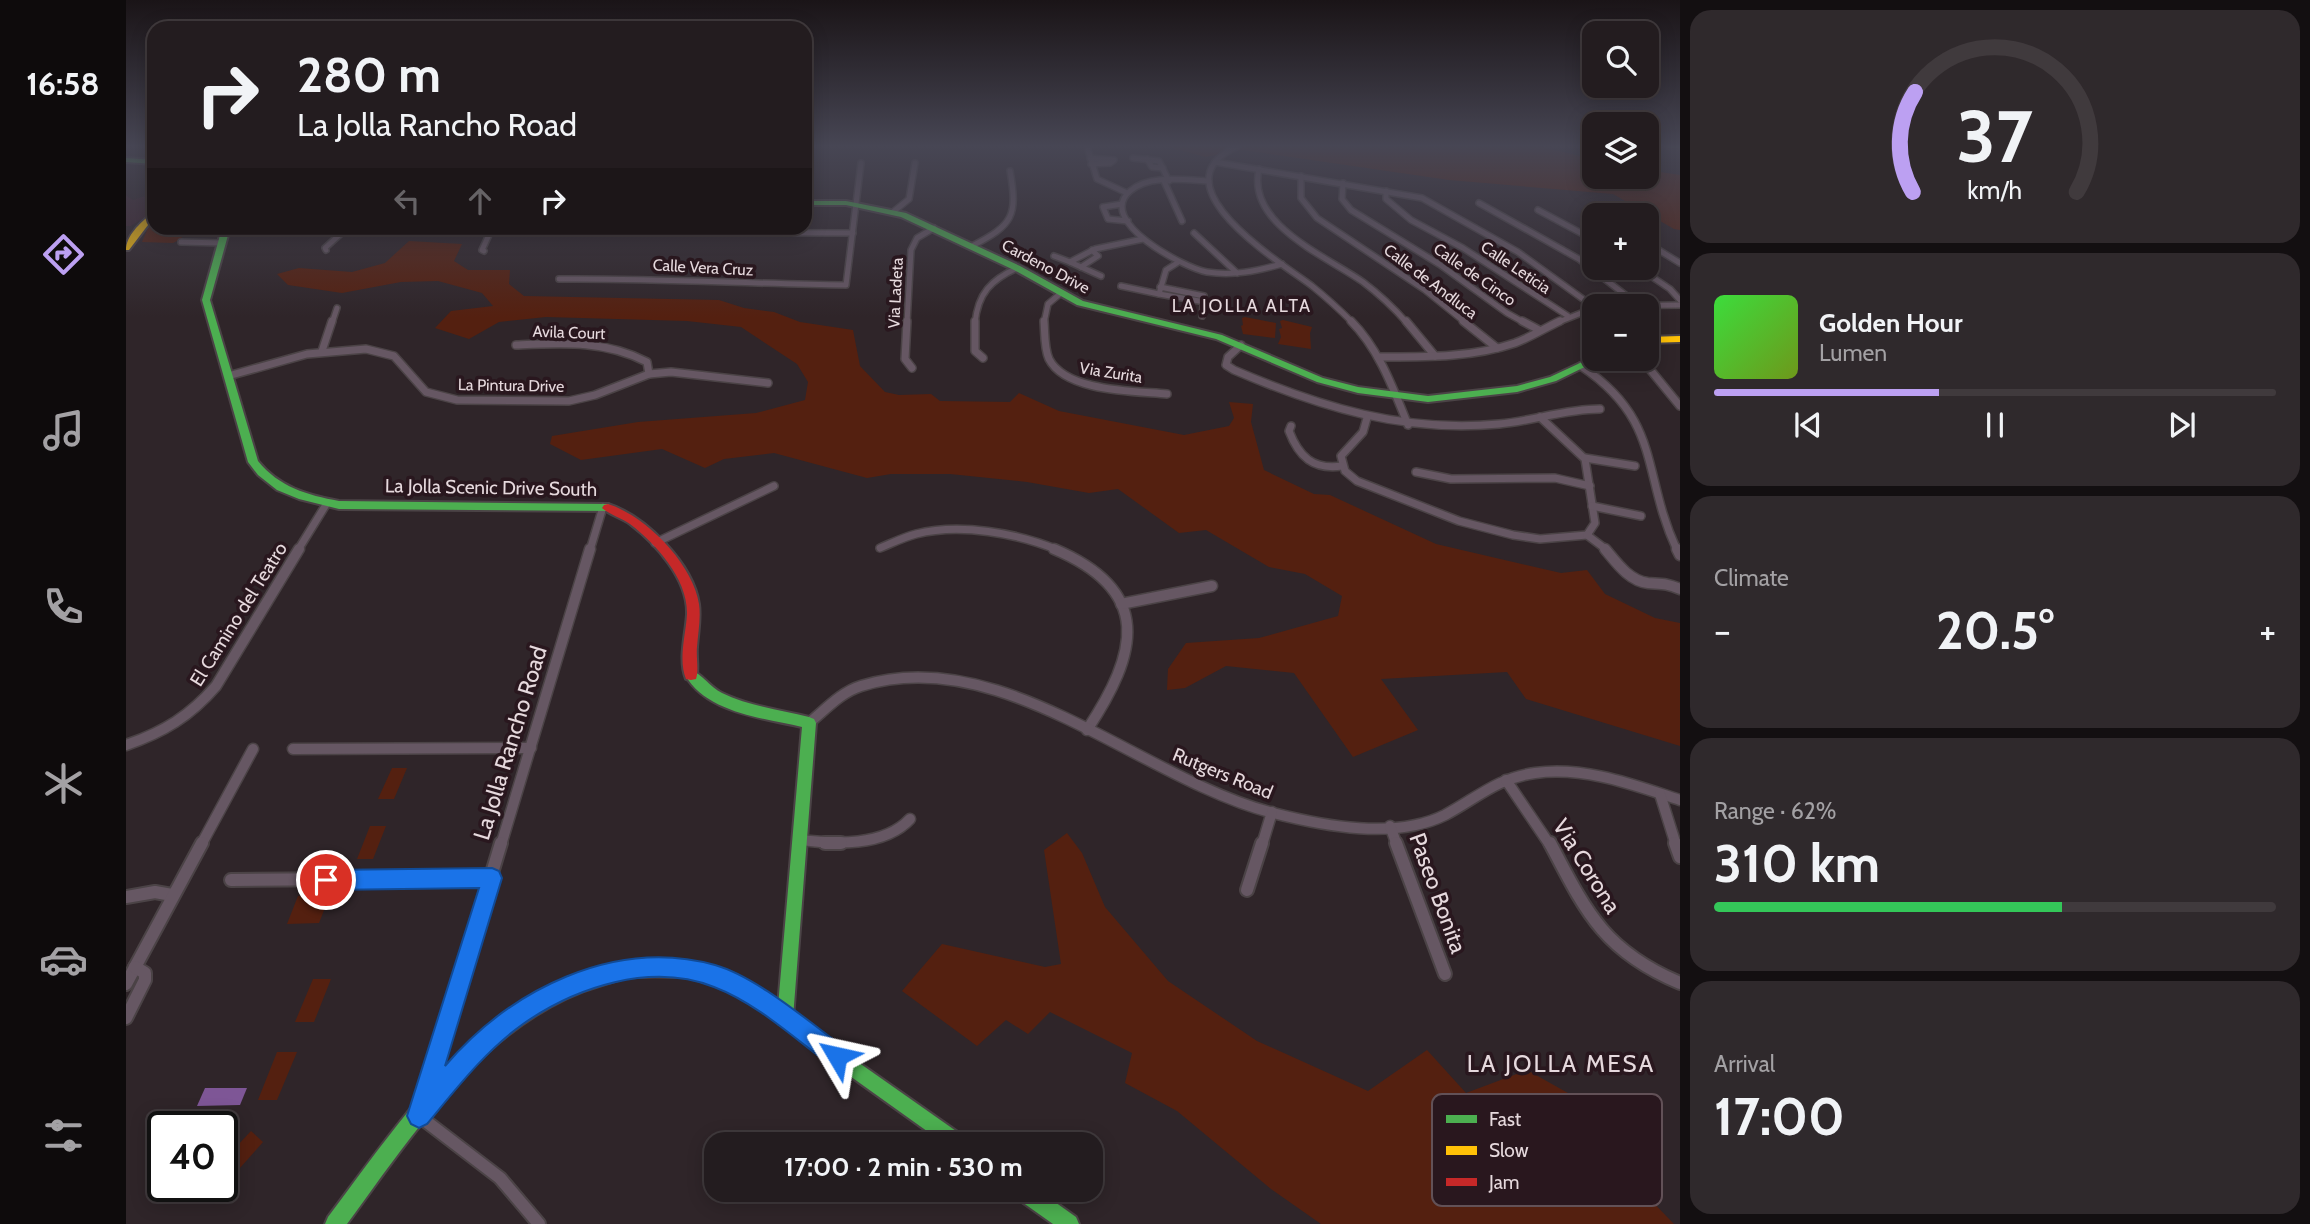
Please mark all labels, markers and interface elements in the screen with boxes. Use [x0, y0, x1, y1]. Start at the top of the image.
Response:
map controls [1582, 21, 1659, 371]
button: search [1582, 21, 1659, 98]
text: 280 m [297, 45, 441, 104]
icon: right [182, 49, 273, 140]
text: 16:58 [26, 64, 100, 103]
text: 37 [1957, 93, 2033, 181]
text: La Jolla Rancho Road [297, 105, 577, 144]
button: layers [1582, 112, 1659, 189]
text: km/h [1968, 175, 2022, 205]
icon: left [388, 182, 426, 220]
icon: ahead [461, 182, 499, 220]
icon: right [534, 182, 572, 220]
button: + [1582, 203, 1659, 280]
icon: directions [39, 230, 88, 279]
street label: Cardeno Drive [999, 235, 1093, 298]
street label: Calle Leticia [1477, 237, 1554, 298]
street label: Calle de Cinco [1430, 239, 1520, 310]
street label: Calle de Andluca [1380, 240, 1481, 323]
street label: Calle Vera Cruz [652, 255, 754, 280]
street label: Via Ladeta [884, 257, 907, 329]
button: − [1582, 294, 1659, 371]
district label: LA JOLLA ALTA [1172, 295, 1312, 317]
text: Golden Hour [1819, 307, 1962, 339]
street label: Avila Court [532, 322, 606, 343]
text: Lumen [1819, 339, 1887, 367]
street label: Via Zurita [1078, 358, 1144, 387]
street label: La Pintura Drive [458, 375, 564, 396]
icon: music [39, 406, 88, 455]
icon: previous [1789, 406, 1827, 444]
icon: pause [1976, 406, 2014, 444]
icon: next [2163, 406, 2201, 444]
street label: La Jolla Scenic Drive South [385, 474, 597, 501]
street label: El Camino del Teatro [185, 538, 292, 690]
text: Climate [1714, 564, 1789, 592]
icon: phone [39, 582, 88, 631]
text: 20.5° [1936, 599, 2054, 662]
text: − [1714, 607, 1731, 654]
text: + [2259, 607, 2276, 654]
street label: La Jolla Rancho Road [467, 643, 553, 843]
street label: Rutgers Road [1169, 743, 1276, 804]
icon: climate [39, 759, 88, 808]
text: Range · 62% [1714, 797, 1837, 825]
street label: Via Corona [1547, 814, 1627, 918]
street label: Paseo Bonita [1403, 829, 1473, 957]
text: 310 km [1714, 832, 1880, 895]
pin [296, 850, 356, 910]
icon: arrive [307, 861, 345, 899]
icon: car [39, 935, 88, 984]
position arrow [800, 1019, 874, 1093]
district label: LA JOLLA MESA [1467, 1049, 1655, 1078]
text: Arrival [1714, 1050, 1775, 1078]
text: 17:00 [1714, 1085, 1845, 1148]
legend [1432, 1094, 1662, 1206]
text: Fast [1489, 1108, 1522, 1131]
icon: filters [39, 1111, 88, 1160]
speed limit sign: 40 [147, 1111, 238, 1202]
text: Slow [1489, 1139, 1529, 1162]
text: 17:00 · 2 min · 530 m [784, 1151, 1023, 1183]
text: Jam [1488, 1171, 1519, 1194]

